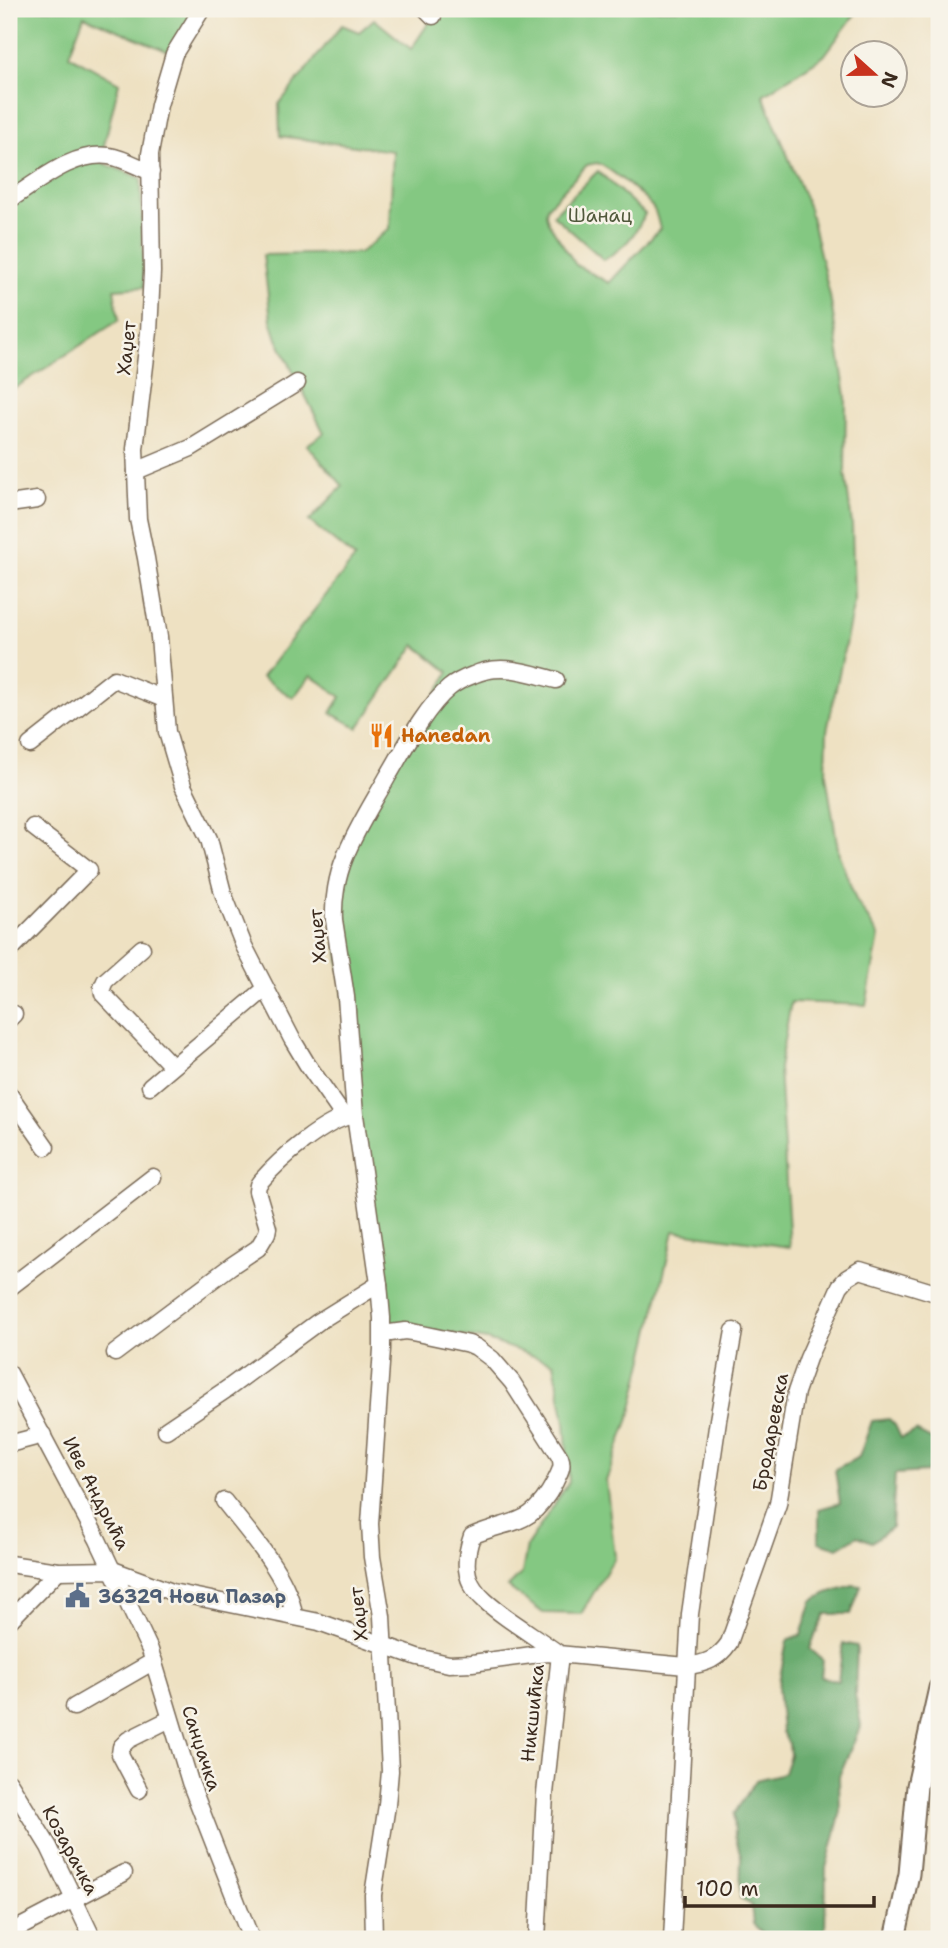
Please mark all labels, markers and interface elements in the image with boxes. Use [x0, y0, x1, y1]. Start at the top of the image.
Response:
north arrow [839, 38, 909, 108]
text: N [875, 68, 904, 91]
park label: Шанац [568, 203, 632, 228]
street label: Хаџет [111, 319, 142, 376]
restaurant icon: Hanedan [367, 721, 395, 749]
place label: Hanedan [401, 723, 491, 748]
street label: Хаџет [303, 907, 332, 964]
street label: Бродаревска [747, 1371, 794, 1493]
street label: Иве Андрића [57, 1432, 136, 1554]
public building icon: 36329 Нови Пазар [64, 1582, 92, 1610]
place label: 36329 Нови Пазар [98, 1584, 286, 1609]
street label: Хаџет [343, 1585, 374, 1642]
street label: Никшићка [515, 1663, 550, 1763]
street label: Санџачка [176, 1702, 227, 1794]
street label: Козарачка [37, 1801, 105, 1899]
scale bar [685, 1864, 874, 1908]
text: 100 m [696, 1875, 759, 1903]

